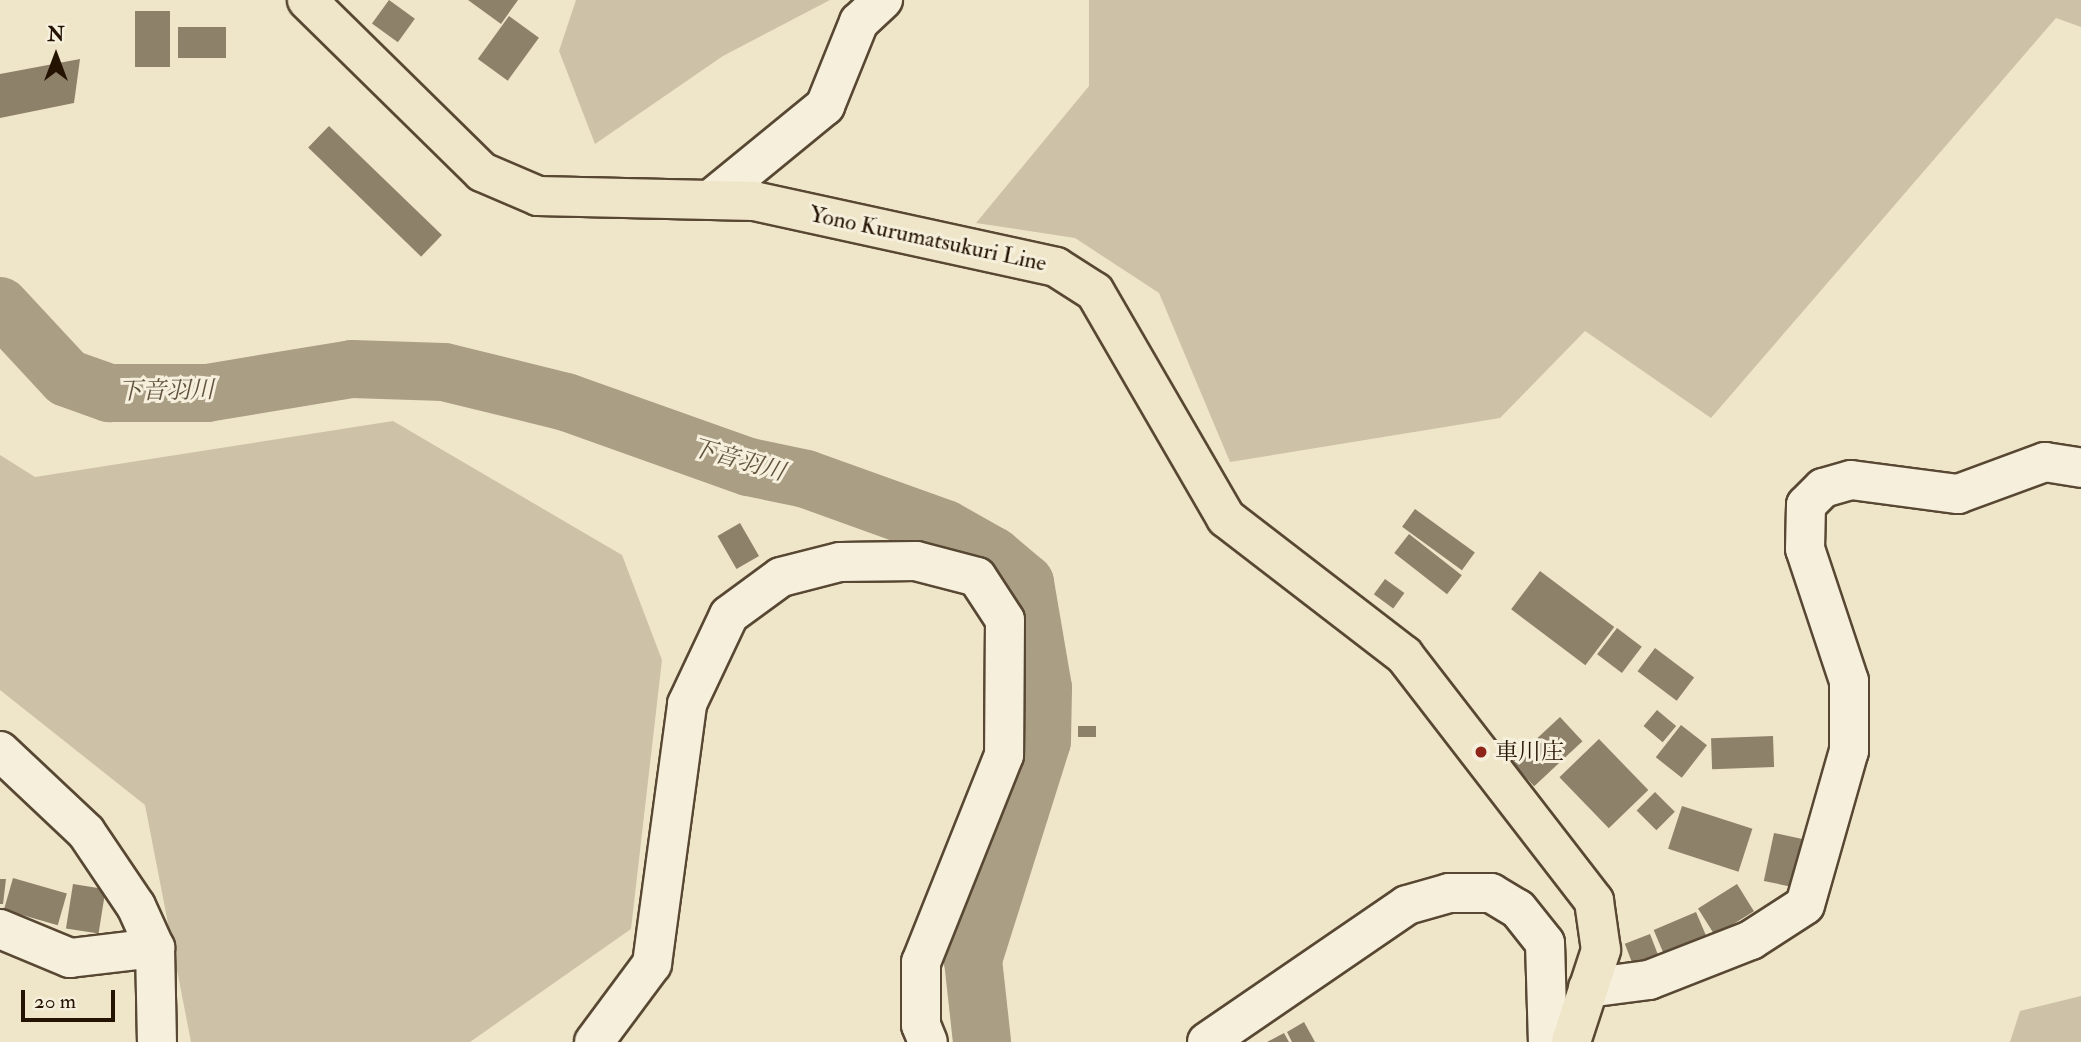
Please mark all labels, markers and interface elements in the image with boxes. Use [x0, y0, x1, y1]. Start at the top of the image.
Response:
north arrow [21, 21, 91, 91]
text: N [47, 23, 65, 47]
street label: Yono Kurumatsukuri Line [807, 200, 1049, 278]
water label: 下音羽川 [118, 376, 214, 406]
water label: 下音羽川 [688, 433, 788, 487]
place label: 車川庄 [1495, 738, 1564, 766]
marker: 車川庄 [1473, 744, 1489, 760]
scale bar [24, 976, 119, 1020]
text: 20 m [34, 988, 76, 1015]

